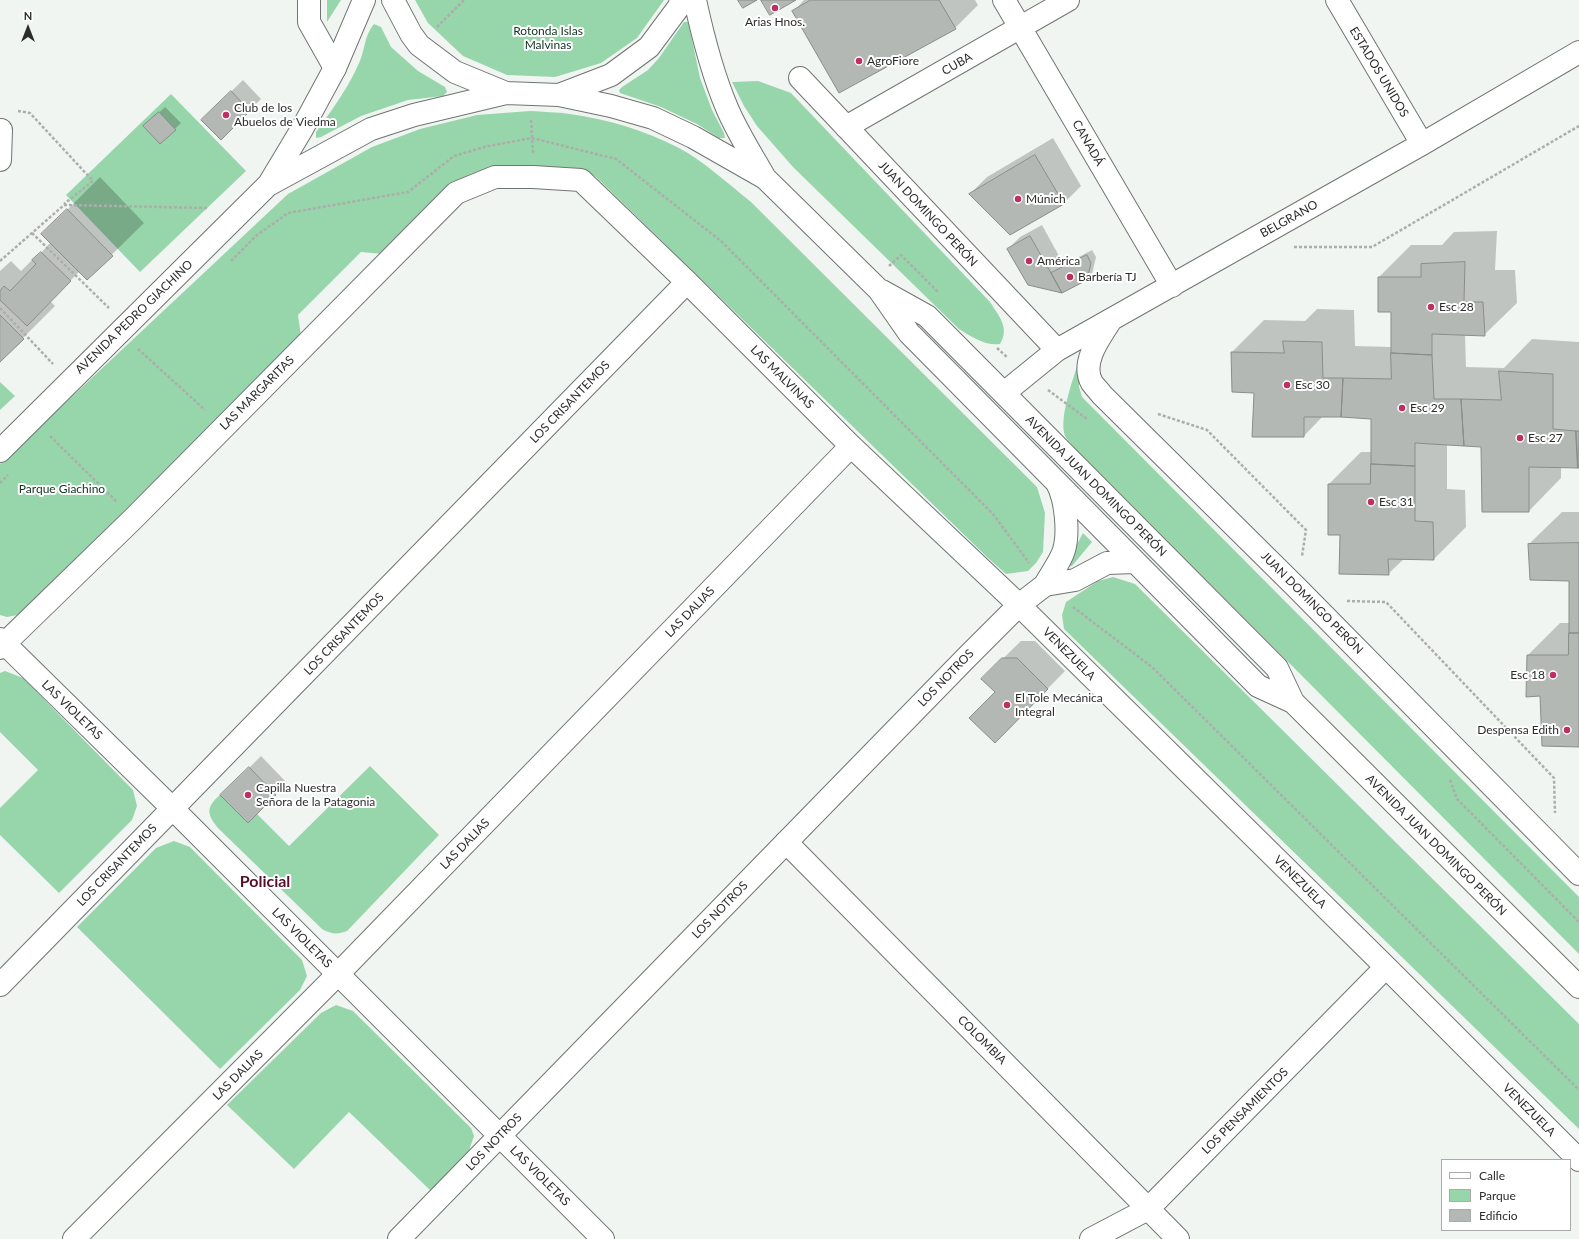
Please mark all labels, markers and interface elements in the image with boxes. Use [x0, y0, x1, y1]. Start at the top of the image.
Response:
marker: Arias Hnos. [770, 3, 780, 13]
north arrow [8, 8, 48, 48]
text: N [24, 9, 32, 22]
place label: Arias Hnos. [745, 15, 805, 29]
park label: Rotonda Islas Malvinas [513, 24, 583, 52]
street label: ESTADOS UNIDOS [1346, 24, 1412, 120]
street label: CUBA [939, 50, 975, 78]
place label: AgroFiore [867, 54, 919, 68]
marker: AgroFiore [854, 56, 864, 66]
place label: Club de los Abuelos de Viedma [234, 101, 336, 129]
marker: Club de los Abuelos de Viedma [221, 110, 231, 120]
street label: CANADÁ [1069, 118, 1107, 168]
street label: JUAN DOMINGO PERÓN [876, 159, 980, 269]
place label: Múnich [1026, 192, 1066, 206]
marker: Múnich [1013, 194, 1023, 204]
street label: BELGRANO [1258, 197, 1320, 241]
place label: América [1037, 254, 1080, 268]
marker: América [1024, 256, 1034, 266]
street label: AVENIDA PEDRO GIACHINO [72, 257, 196, 377]
place label: Barbería TJ [1078, 270, 1137, 284]
marker: Barbería TJ [1065, 272, 1075, 282]
place label: Esc 28 [1439, 300, 1474, 314]
marker: Esc 28 [1426, 302, 1436, 312]
street label: LAS MALVINAS [747, 342, 817, 412]
street label: LAS MARGARITAS [217, 353, 297, 433]
street label: LOS CRISANTEMOS [527, 358, 613, 446]
place label: Esc 30 [1295, 378, 1330, 392]
marker: Esc 30 [1282, 380, 1292, 390]
place label: Esc 29 [1410, 401, 1445, 415]
marker: Esc 29 [1397, 403, 1407, 413]
street label: AVENIDA JUAN DOMINGO PERÓN [1023, 413, 1169, 559]
place label: Esc 27 [1528, 431, 1563, 445]
marker: Esc 27 [1515, 433, 1525, 443]
park label: Parque Giachino [19, 482, 105, 496]
place label: Esc 31 [1379, 495, 1414, 509]
marker: Esc 31 [1366, 497, 1376, 507]
street label: JUAN DOMINGO PERÓN [1258, 549, 1366, 657]
street label: LAS DALIAS [662, 584, 718, 640]
street label: LOS CRISANTEMOS [301, 590, 387, 678]
street label: VENEZUELA [1040, 625, 1098, 683]
street label: LOS NOTROS [915, 646, 977, 710]
place label: Esc 18 [1510, 668, 1545, 682]
marker: Esc 18 [1548, 670, 1558, 680]
street label: LAS VIOLETAS [39, 677, 105, 743]
place label: El Tole Mecánica Integral [1015, 691, 1103, 719]
marker: El Tole Mecánica Integral [1002, 700, 1012, 710]
place label: Despensa Edith [1477, 723, 1559, 737]
marker: Despensa Edith [1562, 725, 1572, 735]
street label: AVENIDA JUAN DOMINGO PERÓN [1363, 772, 1509, 918]
place label: Capilla Nuestra Señora de la Patagonia [256, 781, 375, 809]
marker: Capilla Nuestra Señora de la Patagonia [243, 790, 253, 800]
street label: LAS DALIAS [437, 816, 493, 872]
street label: LOS CRISANTEMOS [74, 821, 160, 909]
street label: VENEZUELA [1271, 853, 1329, 911]
district label: Policial [240, 872, 290, 892]
street label: LOS NOTROS [689, 878, 751, 942]
street label: LAS VIOLETAS [269, 905, 335, 971]
street label: COLOMBIA [955, 1013, 1009, 1067]
street label: LAS DALIAS [210, 1047, 266, 1103]
street label: LOS PENSAMIENTOS [1199, 1065, 1291, 1157]
street label: VENEZUELA [1500, 1081, 1558, 1139]
street label: LOS NOTROS [463, 1110, 525, 1174]
street label: LAS VIOLETAS [507, 1143, 573, 1209]
legend [1441, 1159, 1571, 1231]
text: Calle [1479, 1168, 1505, 1183]
text: Parque [1479, 1188, 1516, 1203]
text: Edificio [1479, 1208, 1518, 1223]

